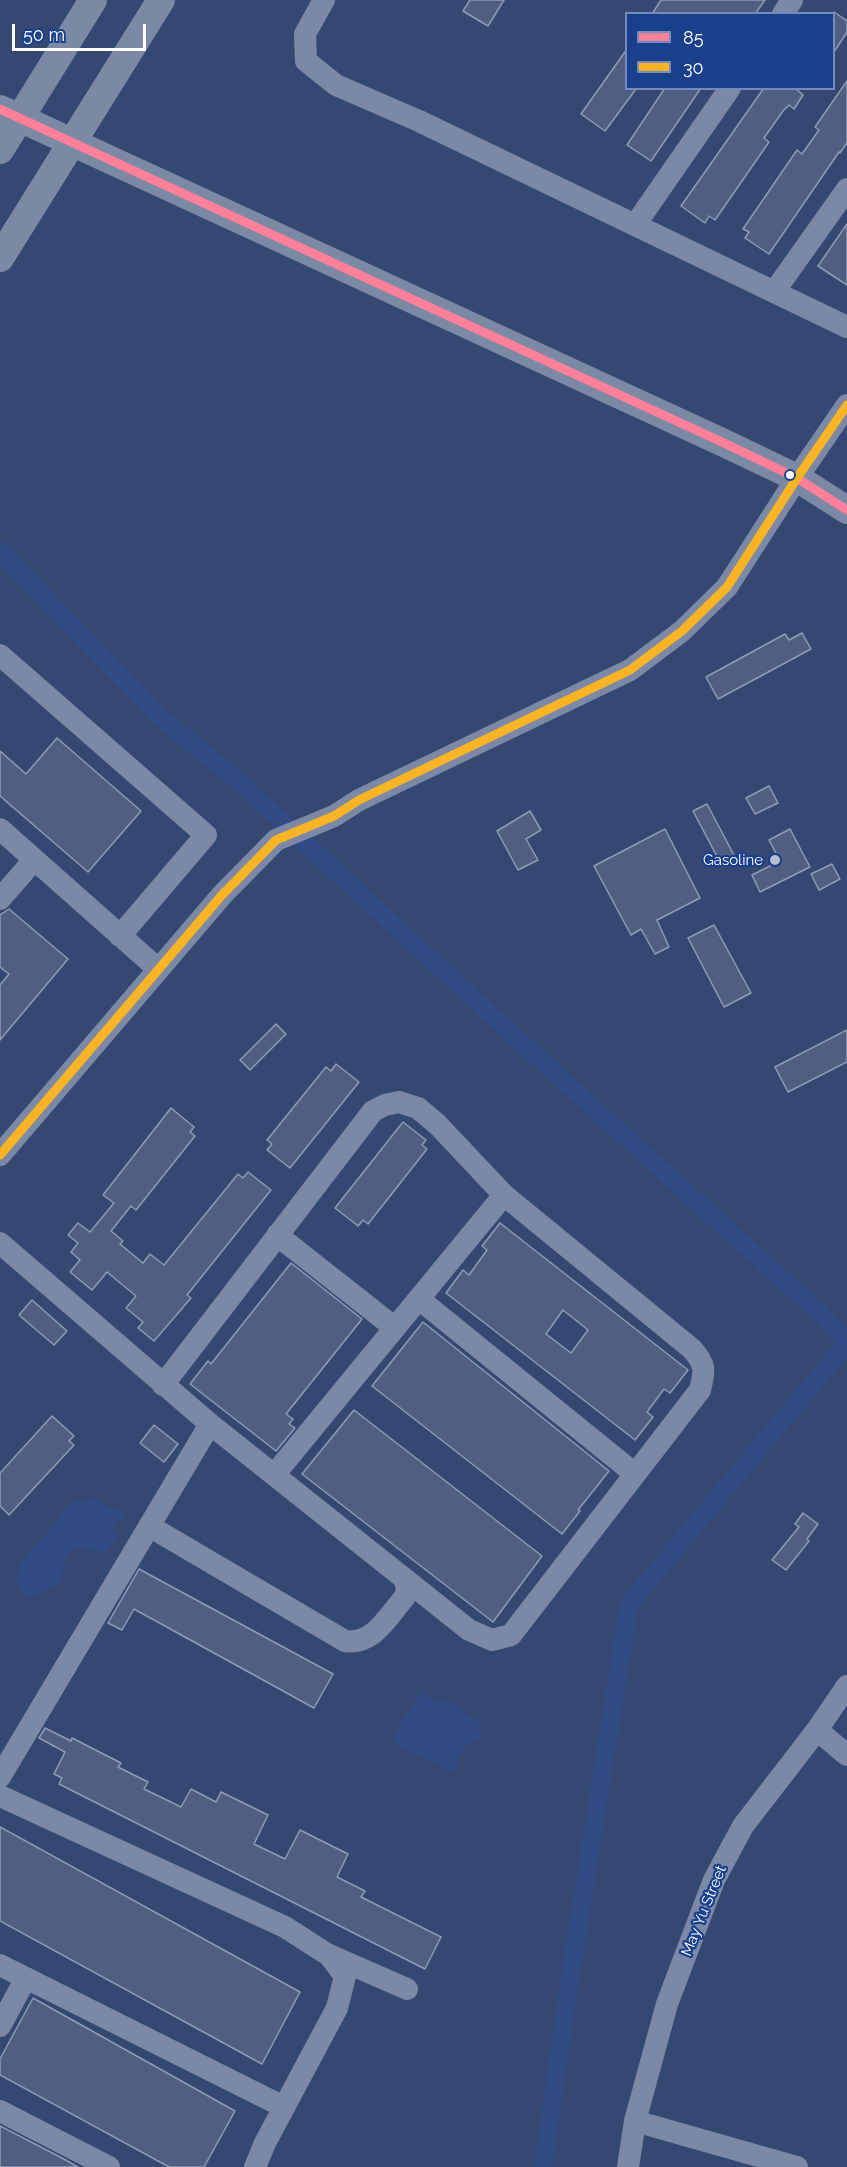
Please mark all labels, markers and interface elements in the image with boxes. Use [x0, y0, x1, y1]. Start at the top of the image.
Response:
scale bar [15, 12, 148, 50]
legend [625, 12, 835, 90]
text: 50 m [23, 24, 65, 45]
text: 85 [683, 27, 703, 48]
text: 30 [683, 57, 704, 78]
unlabelled marker [784, 469, 796, 481]
place label: Gasoline [703, 851, 763, 869]
marker: Gasoline [768, 853, 782, 867]
street label: May Yu Street [678, 1863, 730, 1959]

